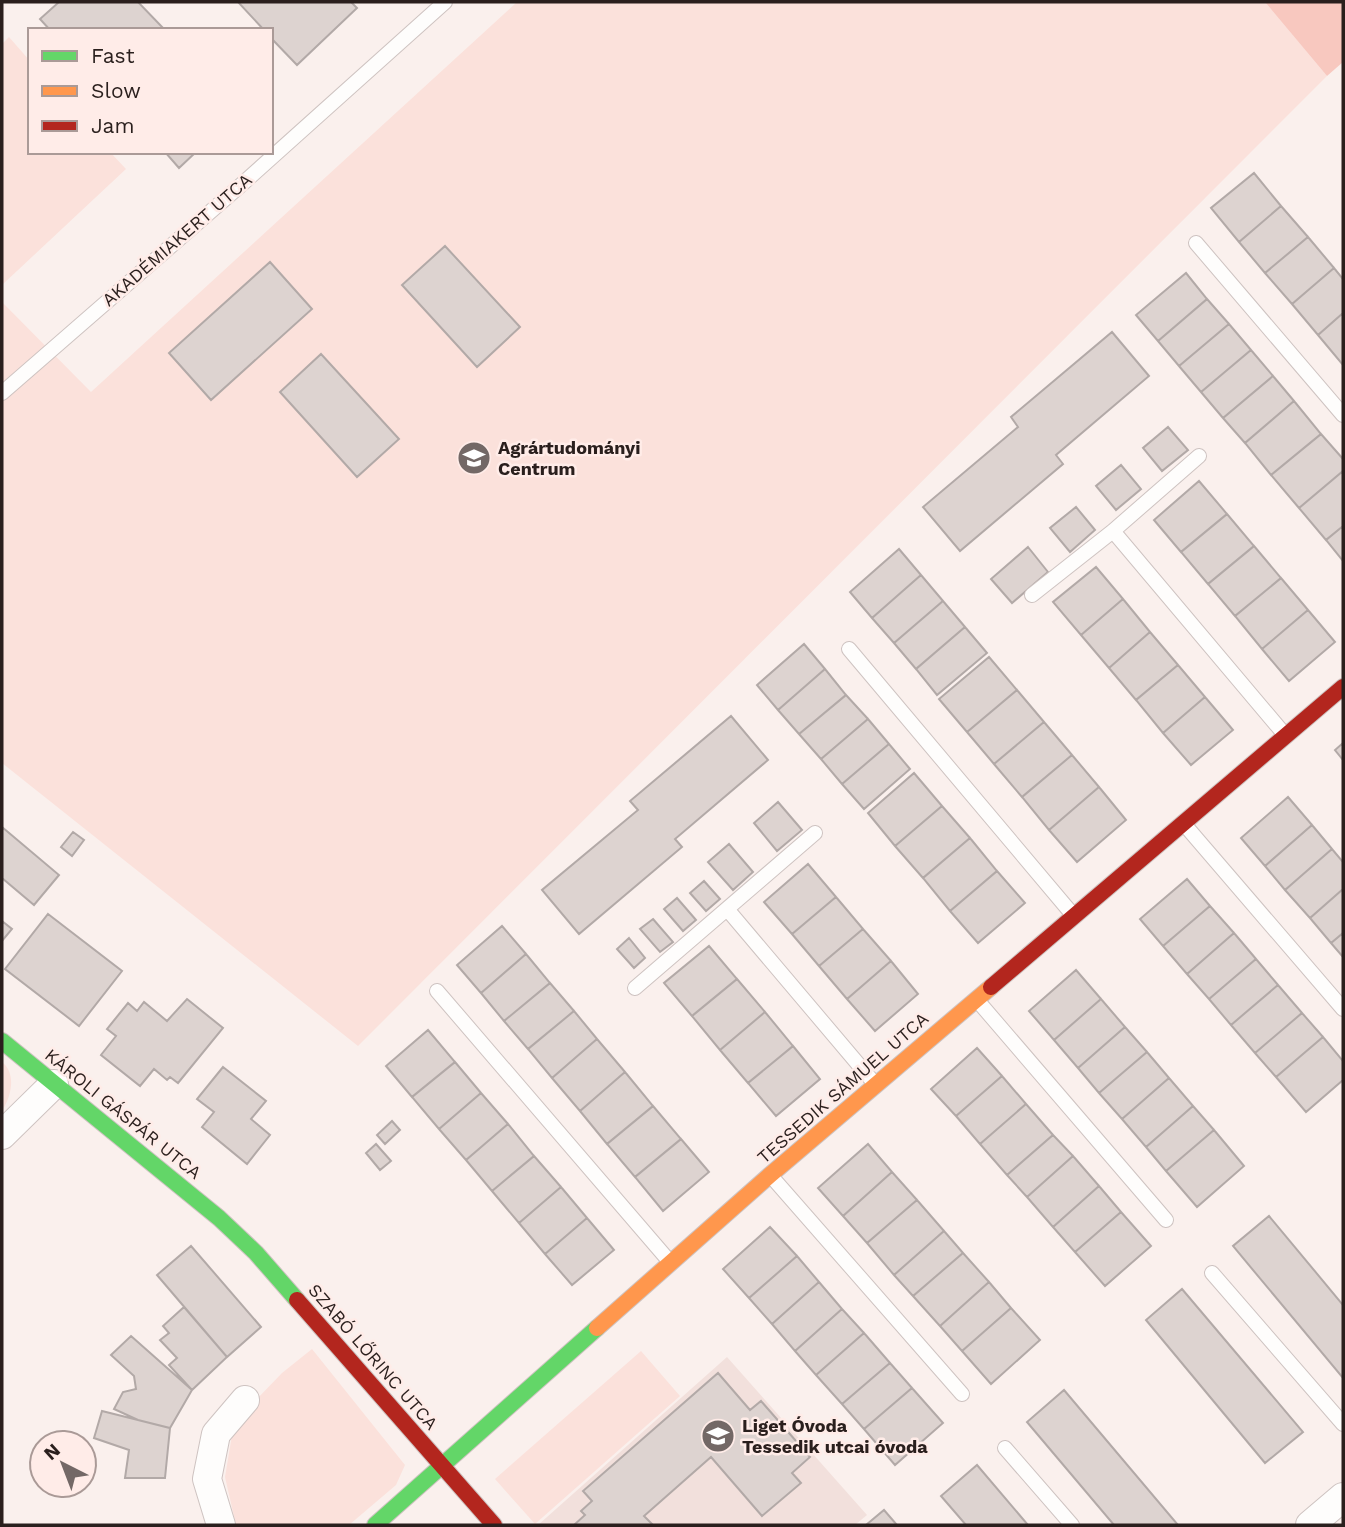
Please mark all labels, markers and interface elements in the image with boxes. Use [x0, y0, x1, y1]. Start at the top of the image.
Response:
legend [28, 28, 273, 154]
text: Fast [91, 43, 135, 68]
text: Slow [91, 78, 141, 103]
text: Jam [91, 113, 134, 138]
street label: AKADÉMIAKERT UTCA [98, 169, 256, 310]
place label: Agrártudományi Centrum [498, 437, 640, 479]
school or university icon: Agrártudományi Centrum [455, 439, 493, 477]
street label: TESSEDIK SÁMUEL UTCA [753, 1008, 933, 1168]
street label: KÁROLI GÁSPÁR UTCA [41, 1044, 206, 1183]
street label: SZABÓ LŐRINC UTCA [304, 1279, 443, 1434]
place label: Liget Óvoda Tessedik utcai óvoda [742, 1415, 928, 1457]
school or university icon: Liget Óvoda Tessedik utcai óvoda [699, 1417, 737, 1455]
north arrow [28, 1429, 98, 1499]
text: N [39, 1438, 65, 1465]

